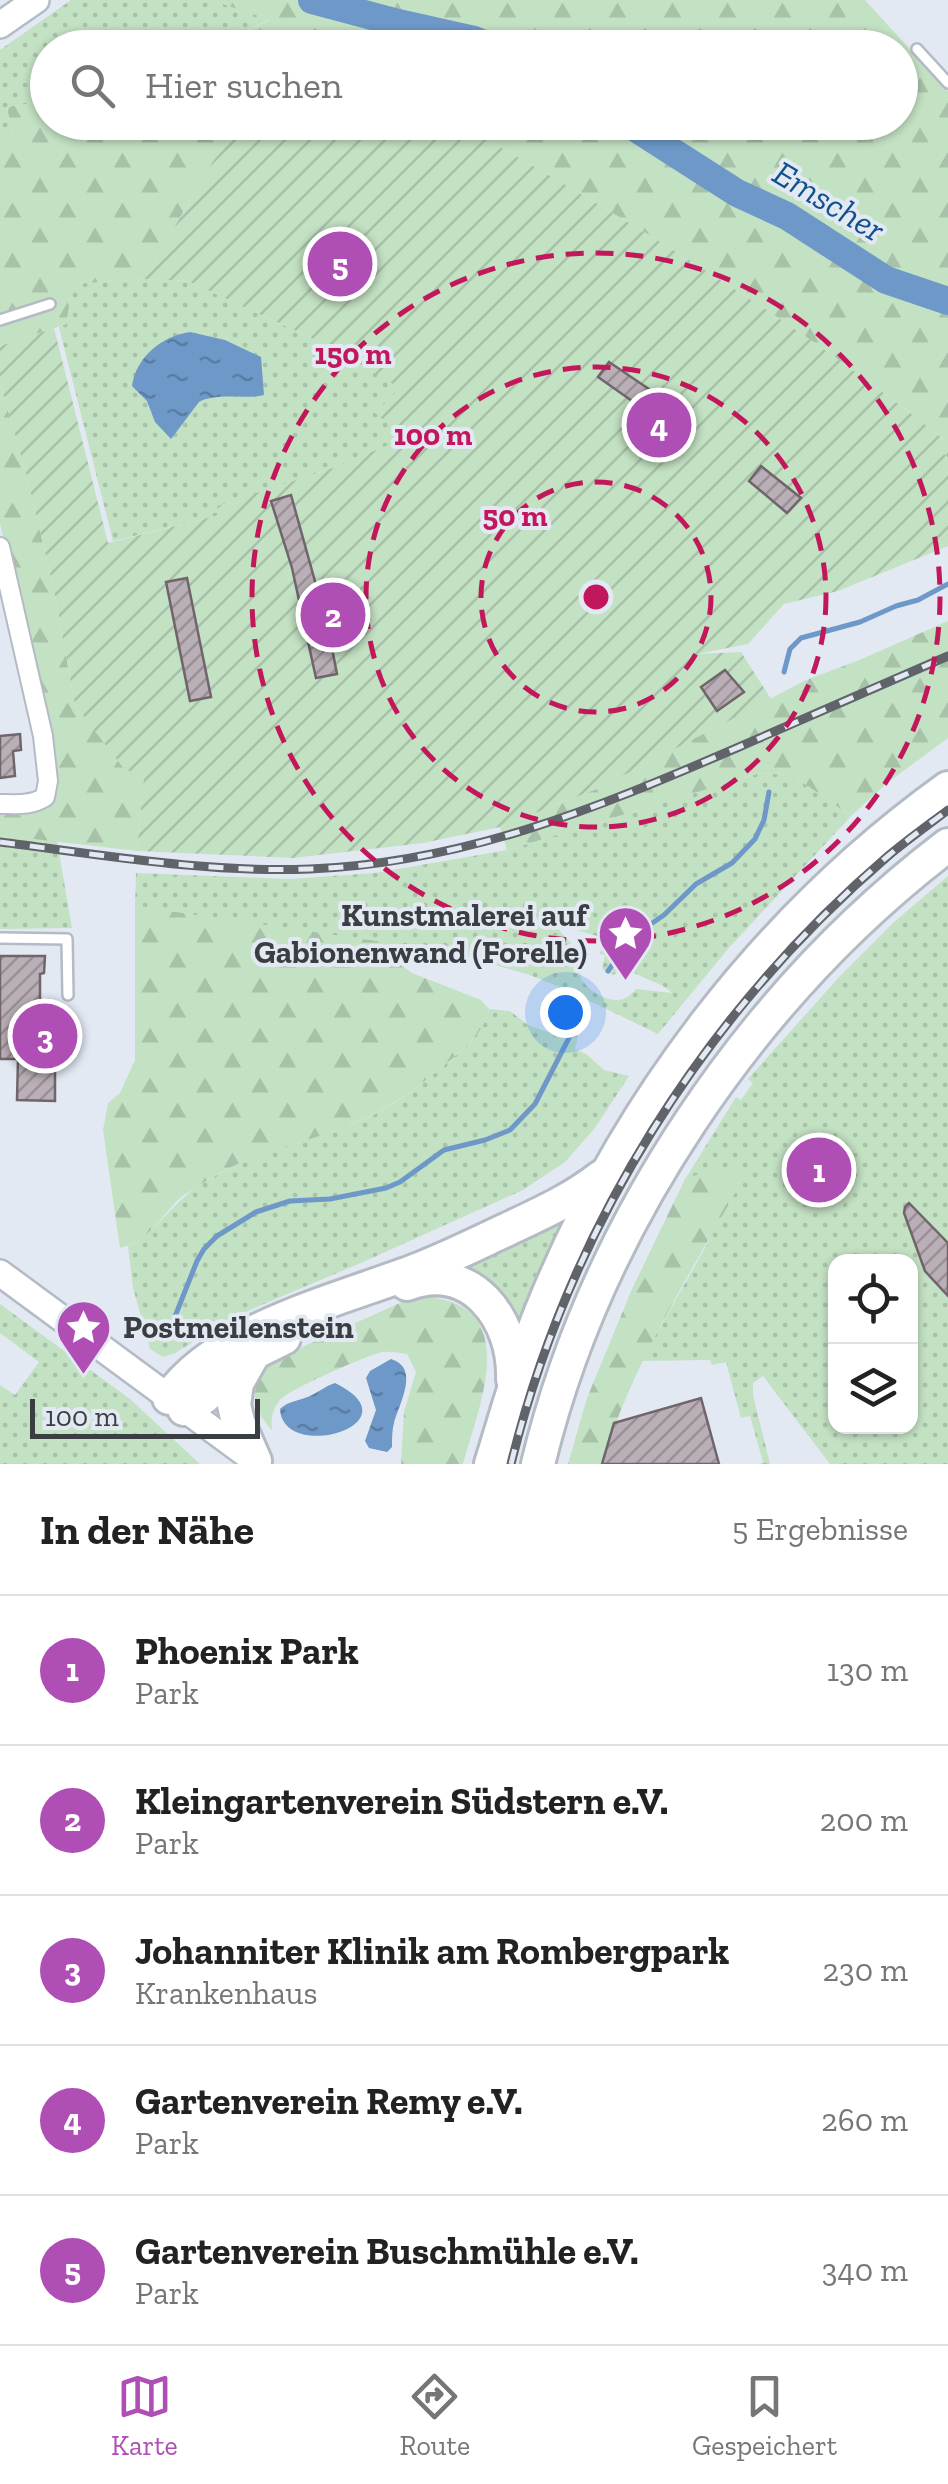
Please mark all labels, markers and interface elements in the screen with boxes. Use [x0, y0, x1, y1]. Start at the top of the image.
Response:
search box [30, 30, 918, 140]
icon: search [65, 58, 120, 113]
text: Hier suchen [145, 62, 343, 108]
water label: Emscher [766, 151, 893, 251]
pin: 5 [308, 226, 372, 302]
text: 150 m [315, 336, 391, 372]
pin: 4 [626, 388, 692, 462]
text: 100 m [394, 417, 472, 453]
text: 50 m [483, 498, 547, 534]
pin: 2 [300, 578, 366, 652]
centre of rings [578, 579, 614, 615]
place label: Kunstmalerei auf Gabionenwand (Forelle) [254, 896, 590, 971]
place icon: Kunstmalerei auf Gabionenwand (Forelle) [596, 903, 656, 982]
your location [540, 987, 591, 1038]
pin: 3 [12, 998, 78, 1074]
pin: 1 [786, 1132, 852, 1208]
map controls [828, 1254, 918, 1434]
button: locate [828, 1254, 918, 1344]
place icon: Postmeilenstein [54, 1297, 114, 1376]
place label: Postmeilenstein [123, 1308, 354, 1346]
button: layers [828, 1344, 918, 1434]
scale bar [30, 1394, 260, 1438]
text: 100 m [45, 1400, 119, 1433]
text: In der Nähe [40, 1504, 254, 1555]
text: 5 Ergebnisse [732, 1510, 908, 1548]
text: Phoenix Park [135, 1628, 359, 1674]
text: 1 [66, 1651, 79, 1689]
text: 130 m [827, 1651, 908, 1689]
text: Park [135, 1674, 199, 1712]
text: Kleingartenverein Südstern e.V. [135, 1778, 668, 1824]
text: 2 [64, 1801, 81, 1839]
text: 200 m [820, 1801, 908, 1839]
text: Park [135, 1824, 199, 1862]
text: Johanniter Klinik am Rombergpark [135, 1928, 729, 1974]
text: 3 [64, 1951, 81, 1989]
text: 230 m [823, 1951, 908, 1989]
text: Krankenhaus [135, 1974, 318, 2012]
text: Gartenverein Remy e.V. [135, 2078, 523, 2124]
text: 4 [63, 2101, 82, 2139]
text: 260 m [821, 2101, 908, 2139]
text: Park [135, 2124, 199, 2162]
text: Gartenverein Buschmühle e.V. [135, 2228, 639, 2274]
text: 5 [64, 2251, 81, 2289]
text: 340 m [822, 2251, 908, 2289]
text: Park [135, 2274, 199, 2312]
tab: Karte [111, 2369, 178, 2462]
tab: Route [400, 2369, 470, 2462]
tab: Gespeichert [692, 2369, 837, 2462]

